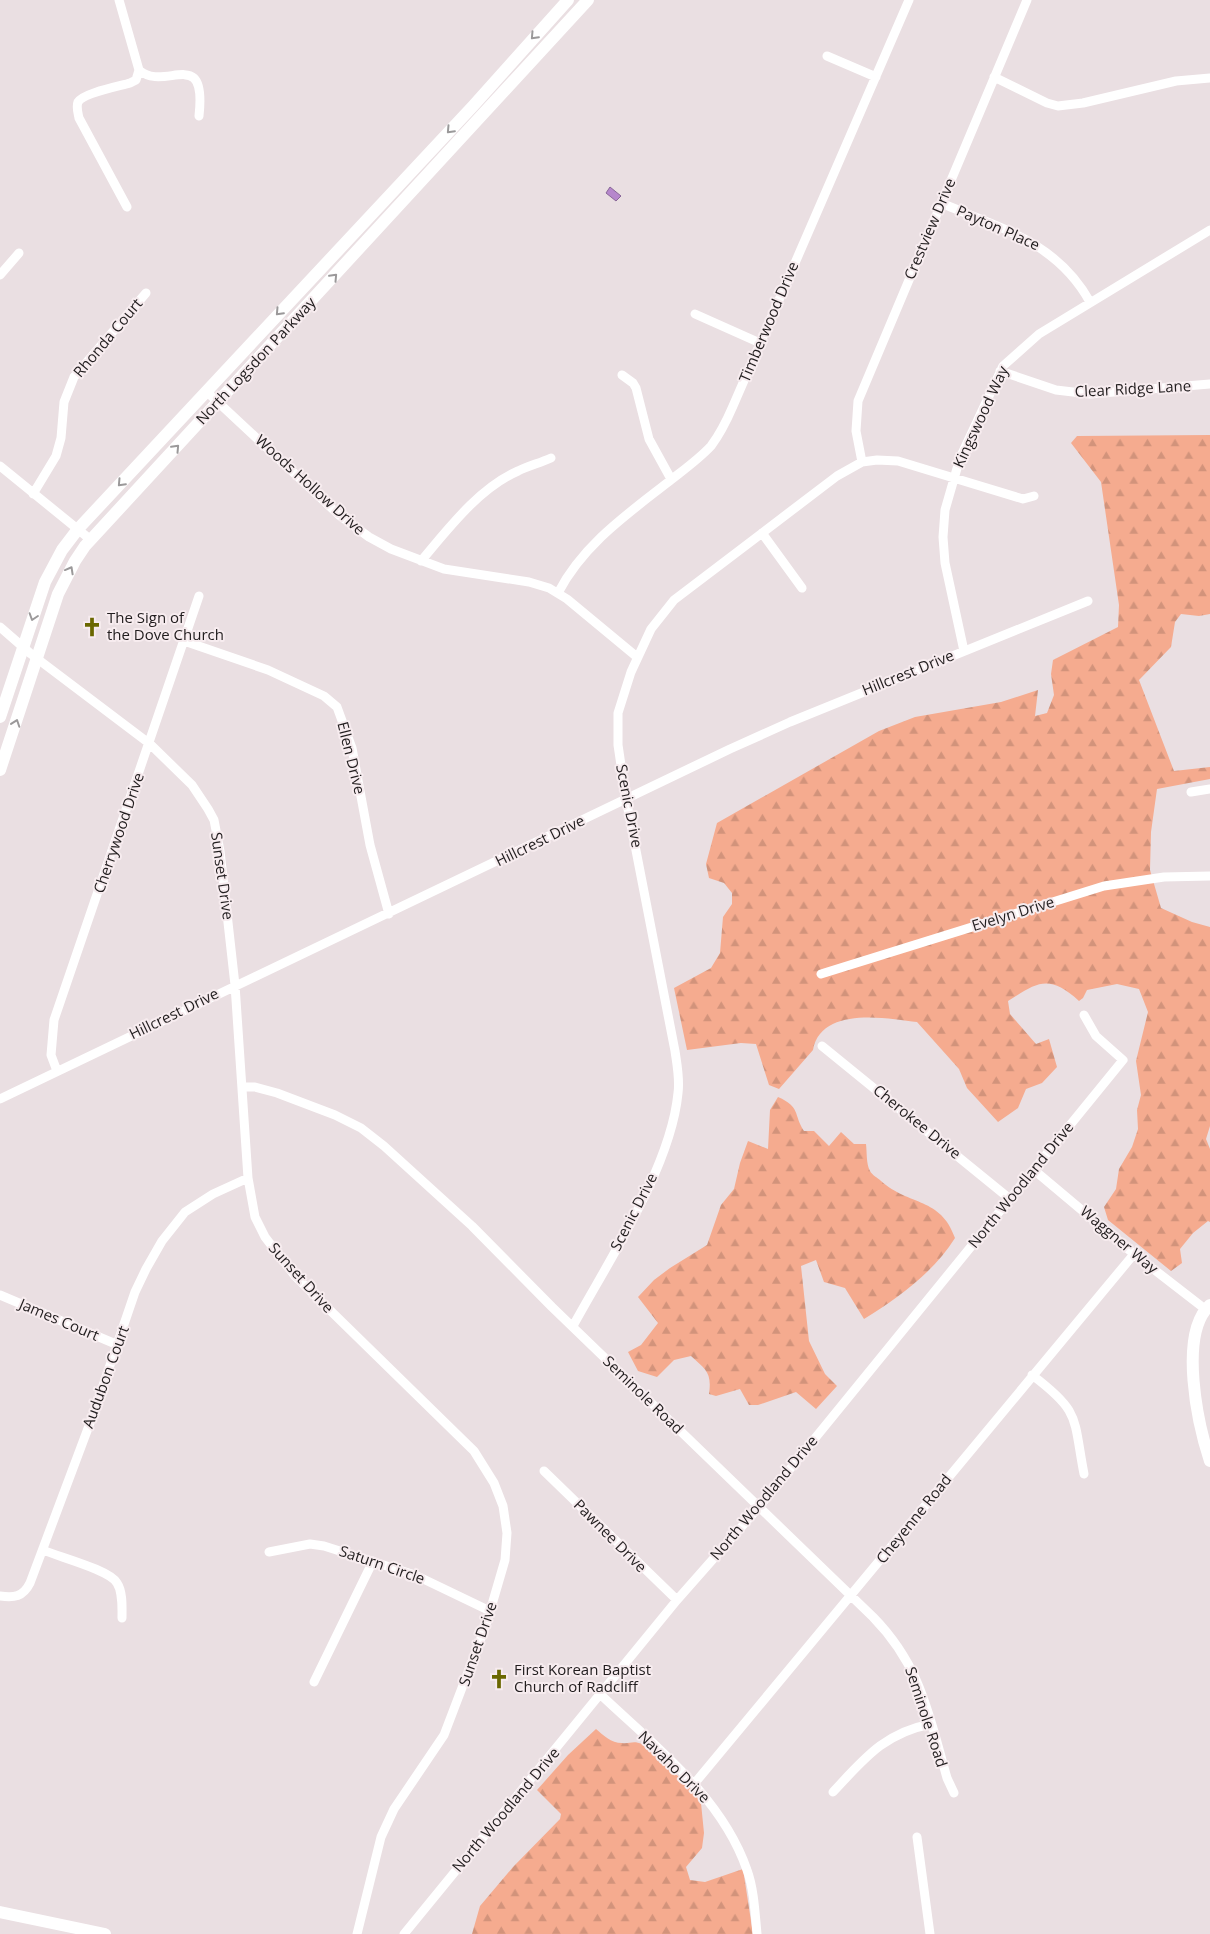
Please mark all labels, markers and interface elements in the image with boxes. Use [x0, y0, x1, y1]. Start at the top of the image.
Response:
one-way arrow [531, 30, 540, 39]
one-way arrow [447, 124, 456, 133]
street label: Crestview Drive [899, 175, 959, 282]
street label: Payton Place [954, 200, 1043, 254]
street label: Timberwood Drive [734, 258, 803, 385]
one-way arrow [328, 274, 337, 283]
street label: North Logsdon Parkway [191, 292, 320, 428]
street label: Rhonda Court [68, 294, 146, 381]
one-way arrow [276, 307, 285, 316]
street label: Kingswood Way [948, 362, 1013, 471]
street label: Clear Ridge Lane [1074, 375, 1192, 401]
street label: Woods Hollow Drive [252, 430, 370, 539]
one-way arrow [170, 444, 179, 453]
one-way arrow [118, 477, 127, 486]
one-way arrow [63, 567, 73, 576]
place label: The Sign of the Dove Church [107, 607, 224, 644]
one-way arrow [29, 612, 39, 621]
church icon: The Sign of the Dove Church [81, 616, 103, 638]
street label: Hillcrest Drive [859, 645, 956, 700]
street label: Ellen Drive [333, 719, 371, 796]
one-way arrow [10, 720, 20, 728]
street label: Scenic Drive [612, 762, 648, 849]
street label: Cherrywood Drive [88, 770, 148, 896]
street label: Hillcrest Drive [491, 810, 588, 870]
street label: Sunset Drive [207, 831, 239, 921]
street label: Evelyn Drive [969, 891, 1056, 935]
street label: Hillcrest Drive [125, 983, 222, 1043]
street label: Cherokee Drive [870, 1080, 966, 1163]
street label: North Woodland Drive [963, 1117, 1077, 1252]
street label: Scenic Drive [605, 1169, 661, 1254]
street label: Waggner Way [1077, 1201, 1163, 1278]
street label: Sunset Drive [265, 1238, 339, 1317]
street label: James Court [15, 1293, 102, 1345]
street label: Audubon Court [77, 1323, 133, 1431]
street label: Seminole Road [599, 1351, 688, 1438]
street label: North Woodland Drive [705, 1431, 821, 1564]
street label: Cheyenne Road [871, 1470, 955, 1567]
street label: Pawnee Drive [570, 1494, 652, 1576]
street label: Saturn Circle [337, 1540, 428, 1588]
street label: Sunset Drive [453, 1599, 501, 1689]
place label: First Korean Baptist Church of Radcliff [514, 1659, 651, 1696]
street label: Seminole Road [901, 1664, 953, 1769]
church icon: First Korean Baptist Church of Radcliff [488, 1668, 510, 1690]
street label: Navaho Drive [634, 1726, 715, 1807]
street label: North Woodland Drive [447, 1743, 563, 1876]

